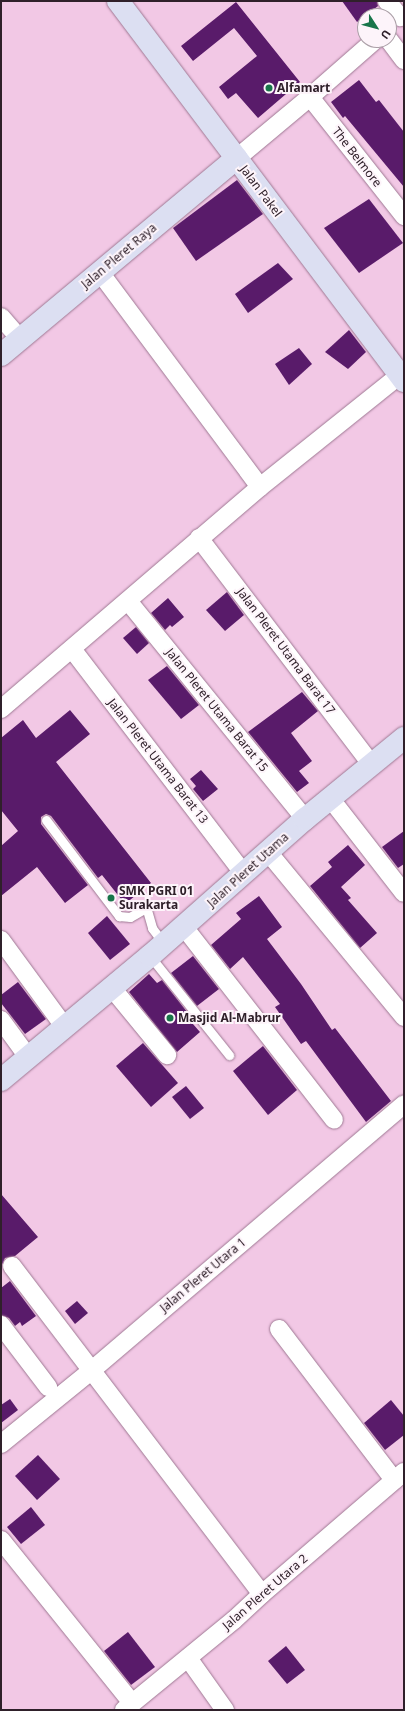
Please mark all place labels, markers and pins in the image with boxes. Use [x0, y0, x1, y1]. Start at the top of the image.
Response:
place label: Alfamart [277, 81, 330, 95]
marker: Alfamart [264, 83, 274, 93]
place label: SMK PGRI 01 Surakarta [119, 884, 194, 912]
marker: SMK PGRI 01 Surakarta [106, 893, 116, 903]
place label: Masjid Al-Mabrur [178, 1011, 281, 1025]
marker: Masjid Al-Mabrur [165, 1013, 175, 1023]

